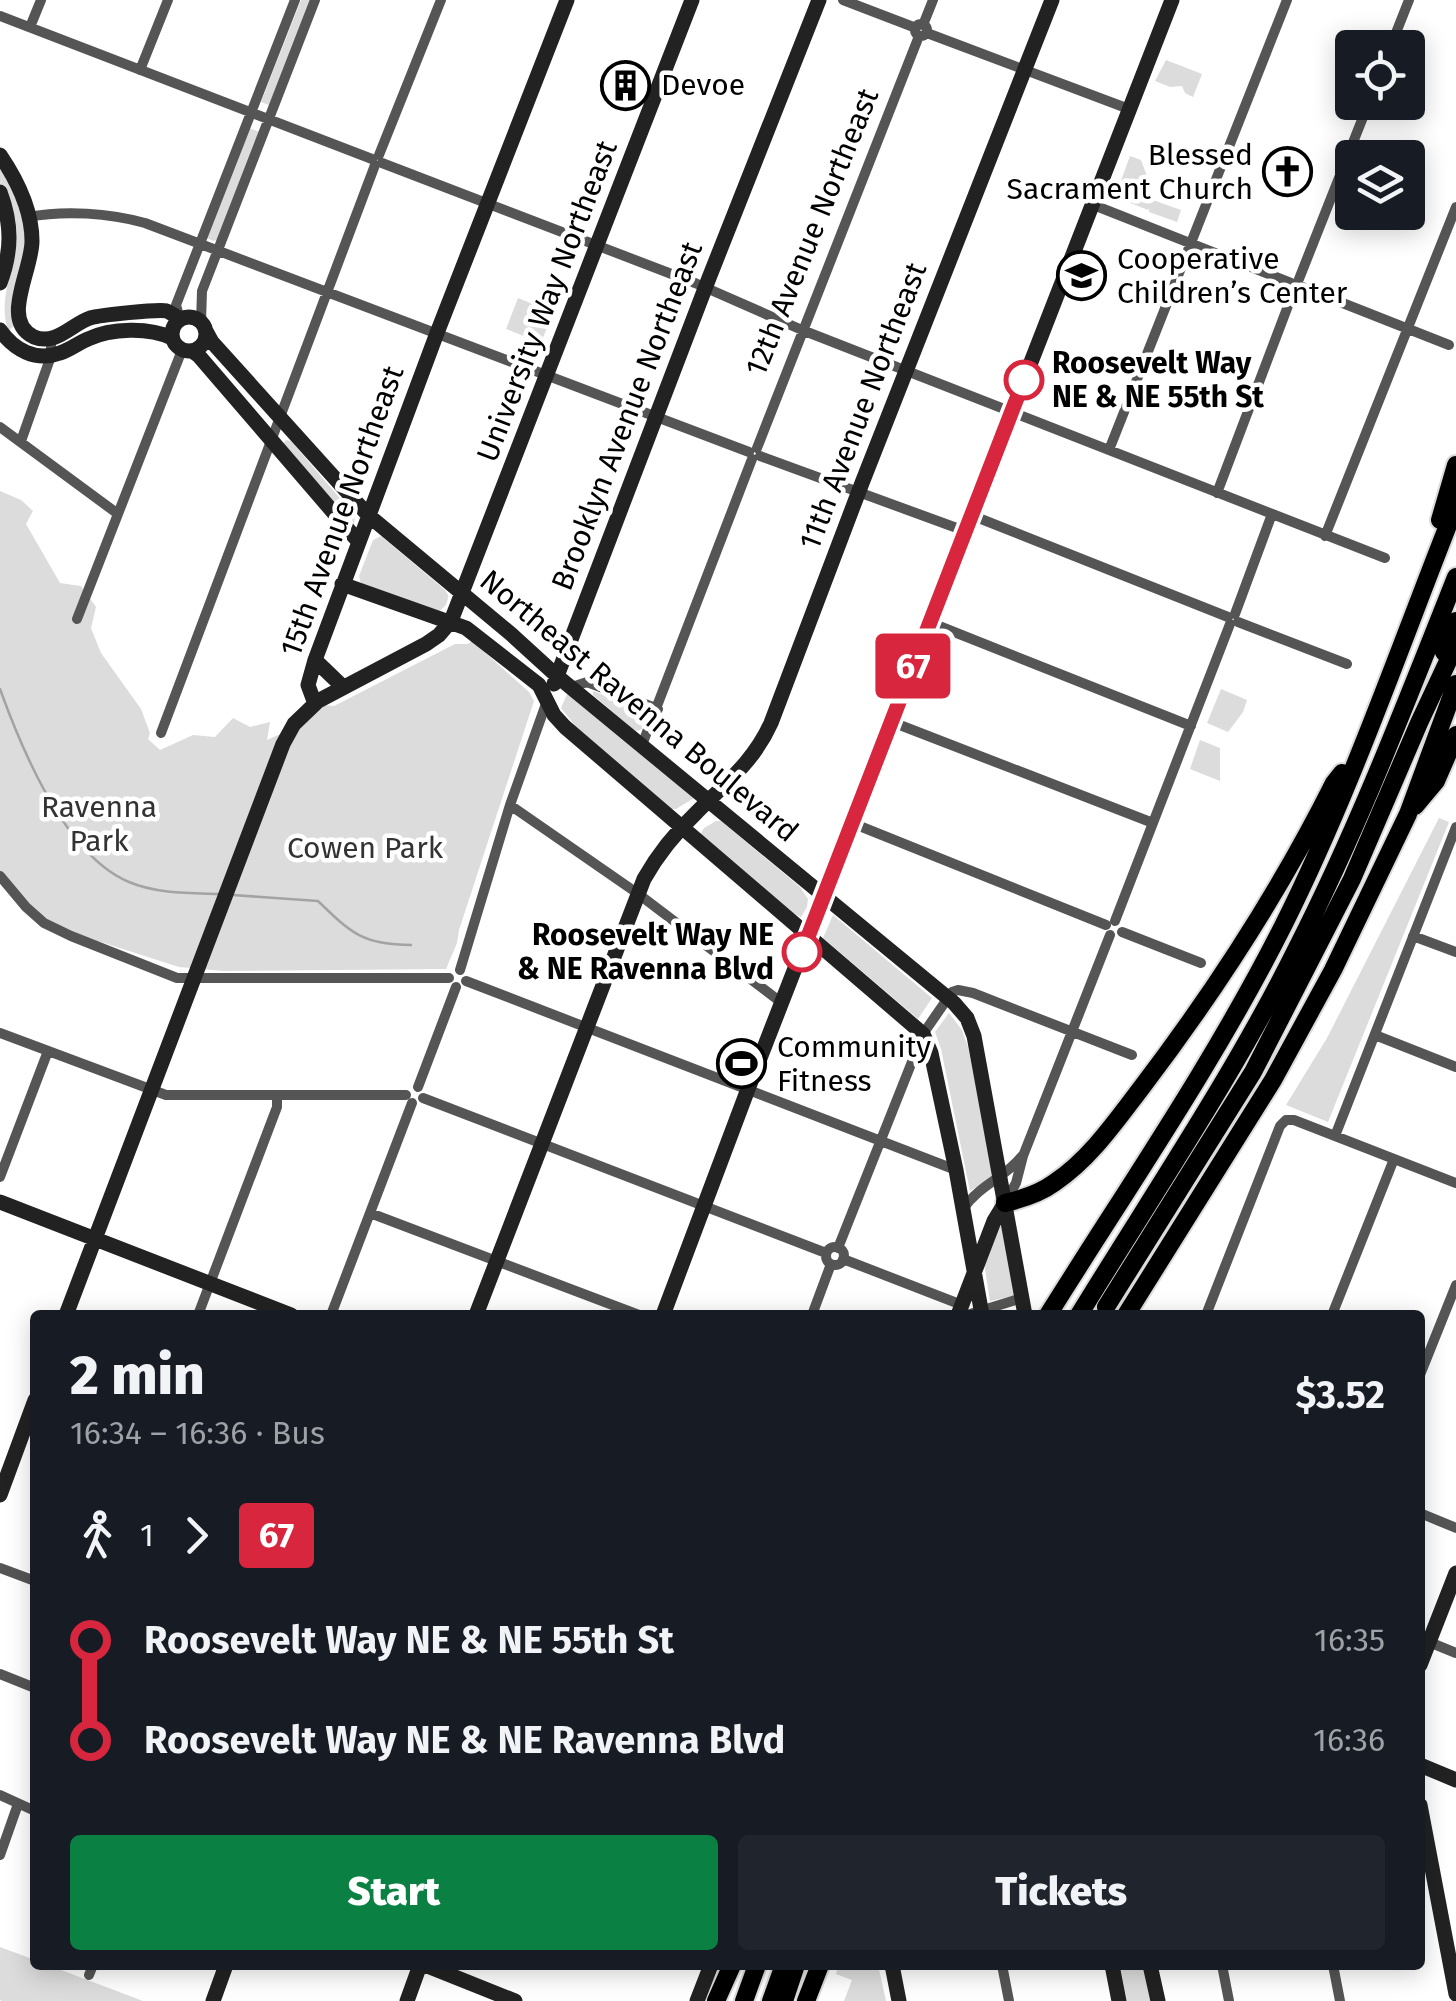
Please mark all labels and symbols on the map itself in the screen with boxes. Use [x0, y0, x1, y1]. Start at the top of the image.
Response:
building icon: Devoe [600, 59, 652, 111]
place label: Devoe [661, 67, 745, 103]
street label: 12th Avenue Northeast [738, 83, 886, 381]
street label: University Way Northeast [469, 135, 625, 467]
place label: Blessed Sacrament Church [1007, 137, 1253, 207]
church icon: Blessed Sacrament Church [1262, 146, 1314, 198]
street label: Brooklyn Avenue Northeast [544, 236, 710, 595]
place label: Cooperative Children’s Center [1117, 241, 1348, 311]
school or university icon: Cooperative Children’s Center [1056, 250, 1108, 302]
street label: 11th Avenue Northeast [792, 257, 934, 555]
place label: Roosevelt Way NE & NE 55th St [1052, 345, 1264, 415]
street label: 15th Avenue Northeast [273, 361, 411, 661]
marker: Roosevelt Way NE & NE 55th St [1005, 361, 1043, 399]
street label: Northeast Ravenna Boulevard [473, 562, 805, 850]
line badge: 67 [868, 634, 958, 698]
park label: Ravenna Park [41, 789, 157, 859]
park label: Cowen Park [287, 830, 444, 866]
place label: Roosevelt Way NE & NE Ravenna Blvd [517, 917, 774, 987]
marker: Roosevelt Way NE & NE Ravenna Blvd [783, 933, 821, 971]
place label: Community Fitness [777, 1029, 931, 1099]
sports icon: Community Fitness [716, 1038, 768, 1090]

